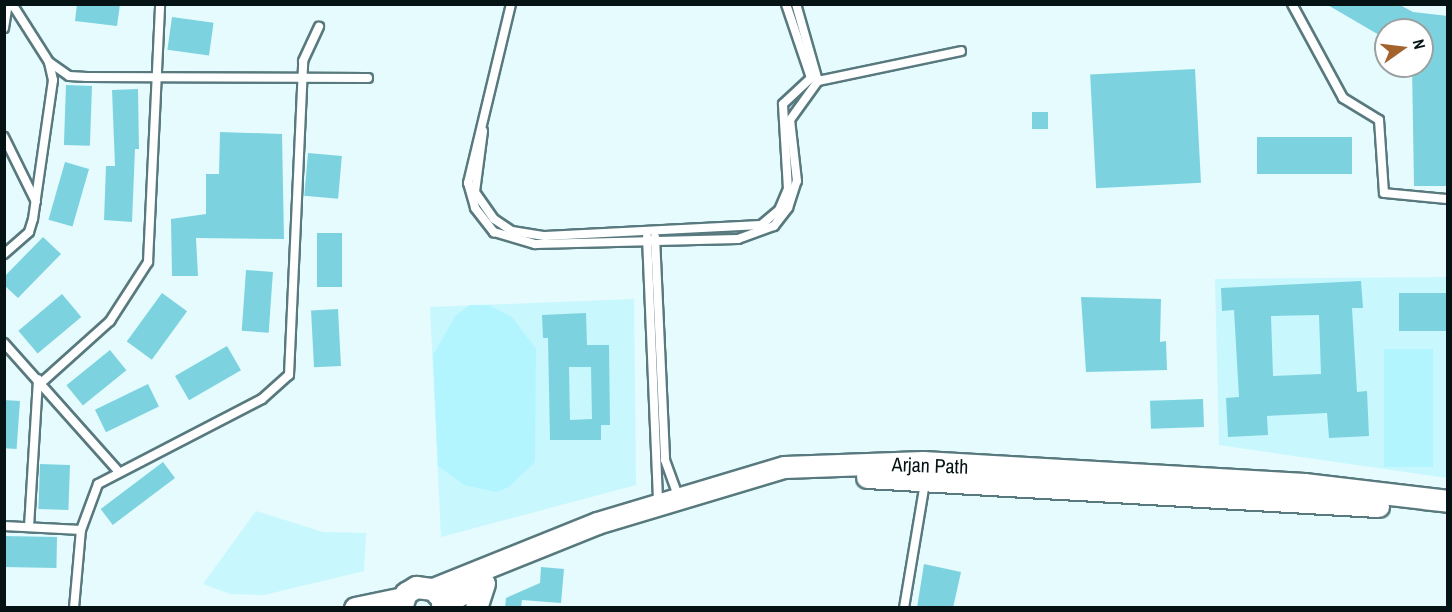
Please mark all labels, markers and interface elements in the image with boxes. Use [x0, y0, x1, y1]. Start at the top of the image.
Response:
north arrow [1374, 18, 1434, 78]
text: N [1408, 37, 1431, 51]
street label: Arjan Path [891, 452, 969, 478]

